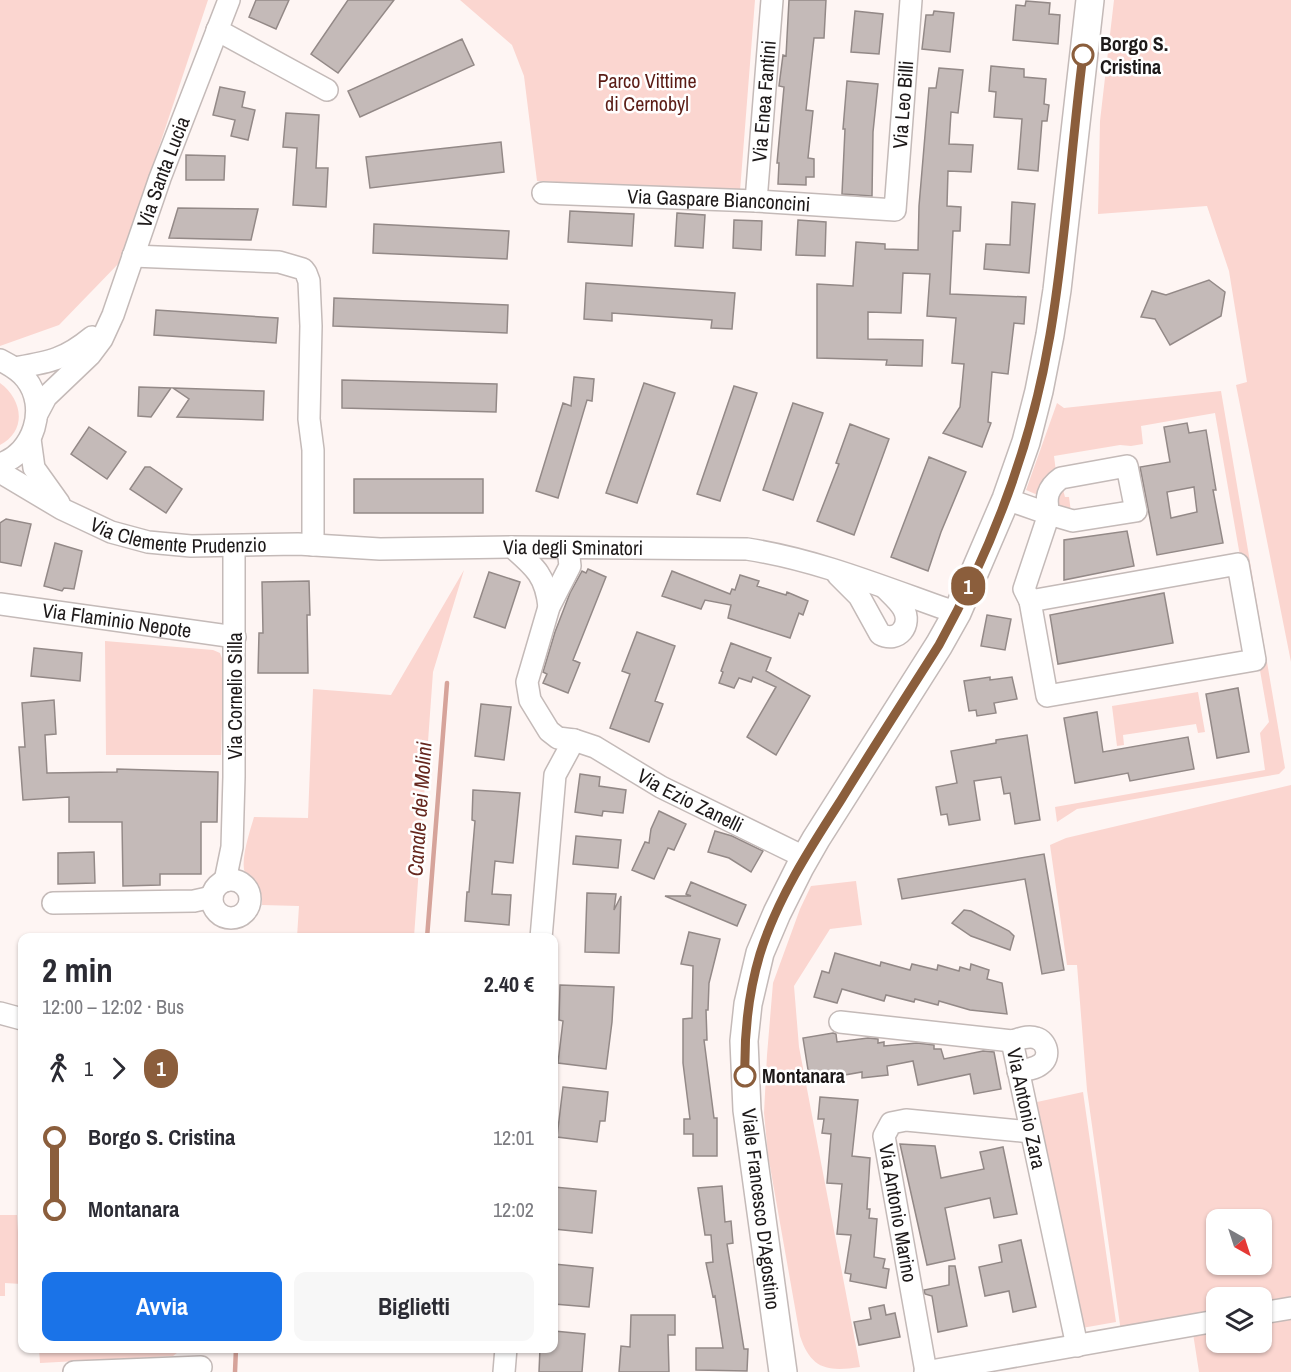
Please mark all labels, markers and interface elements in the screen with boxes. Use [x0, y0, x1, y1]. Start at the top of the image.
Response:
place label: Borgo S. Cristina [1100, 30, 1168, 80]
street label: Via Enea Fantini [745, 39, 782, 163]
marker: Borgo S. Cristina [1072, 44, 1094, 66]
street label: Via Leo Billi [886, 60, 919, 150]
park label: Parco Vittime di Cernobyl [597, 67, 697, 117]
street label: Via Santa Lucia [130, 112, 196, 231]
street label: Via Gaspare Bianconcini [627, 182, 811, 217]
street label: Via Clemente Prudenzio [86, 510, 267, 559]
street label: Via degli Sminatori [503, 533, 643, 561]
line badge: 1 [948, 566, 988, 606]
text: 1 [963, 572, 973, 601]
street label: Via Flaminio Nepote [41, 596, 193, 644]
street label: Via Cornelio Silla [221, 632, 248, 760]
water label: Canale dei Molini [400, 740, 439, 877]
street label: Via Ezio Zanelli [632, 762, 748, 838]
text: 2 min [42, 948, 113, 992]
text: 2.40 € [484, 969, 534, 999]
text: 12:00 – 12:02 · Bus [42, 993, 184, 1020]
street label: Via Antonio Zara [1001, 1045, 1053, 1171]
icon: walk [42, 1052, 75, 1085]
icon: forward [102, 1052, 135, 1085]
text: 1 [156, 1054, 166, 1083]
text: 1 [84, 1055, 93, 1082]
place label: Montanara [762, 1062, 845, 1089]
marker: Montanara [734, 1065, 756, 1087]
street label: Viale Francesco D'Agostino [736, 1107, 787, 1311]
text: Borgo S. Cristina [88, 1122, 235, 1152]
text: 12:01 [493, 1124, 534, 1151]
street label: Via Antonio Marino [873, 1142, 924, 1284]
text: Montanara [88, 1194, 179, 1224]
text: 12:02 [493, 1196, 534, 1223]
north arrow [1206, 1209, 1272, 1275]
map controls [1206, 1209, 1272, 1353]
button: Avvia [42, 1272, 282, 1341]
button: Biglietti [294, 1272, 534, 1341]
button: layers [1206, 1287, 1272, 1353]

